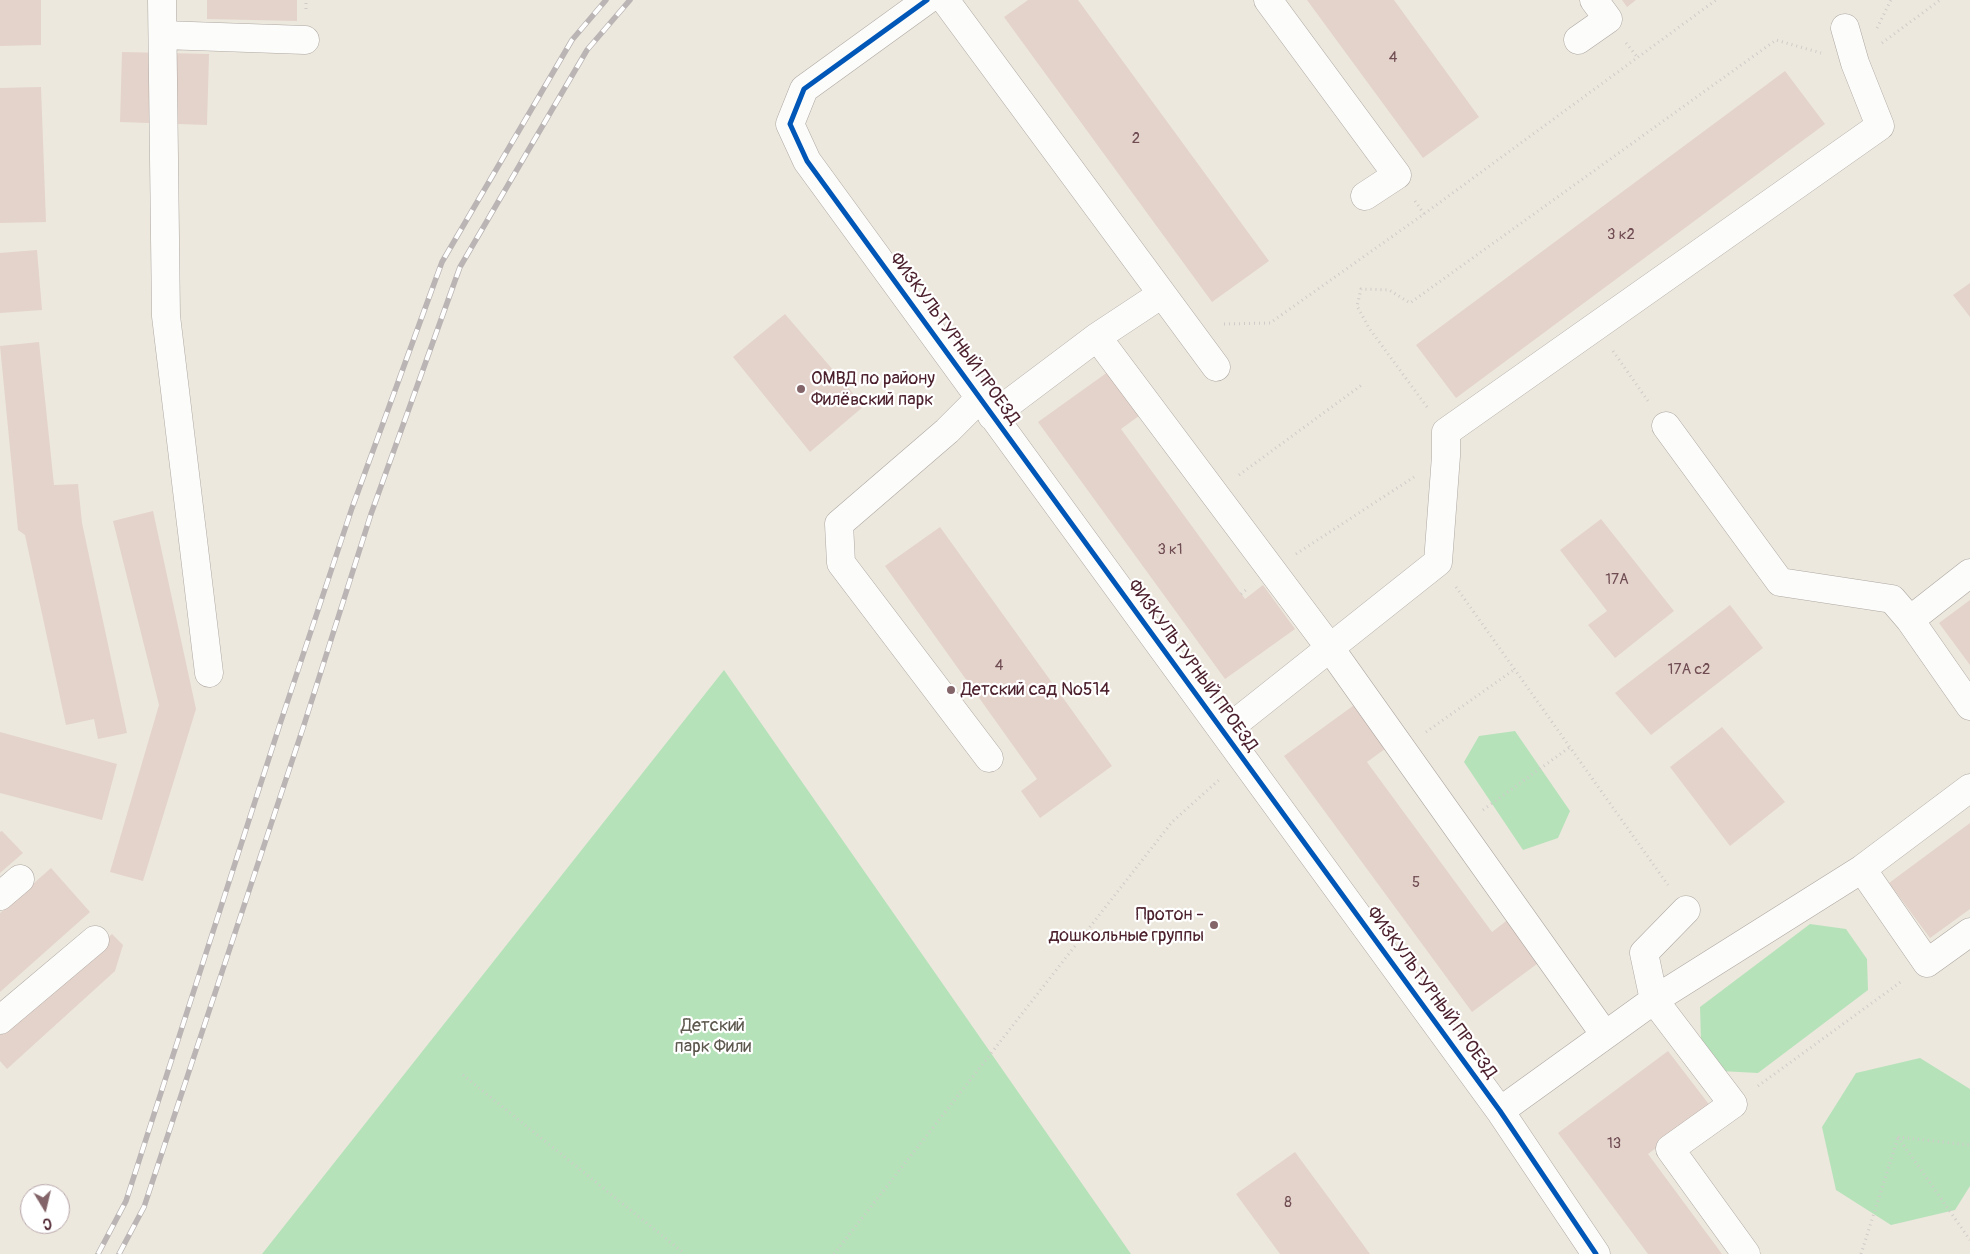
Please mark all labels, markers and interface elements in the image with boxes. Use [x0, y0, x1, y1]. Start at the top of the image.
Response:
house number: 4 [1389, 49, 1397, 67]
house number: 2 [1132, 130, 1140, 148]
house number: 3 к2 [1607, 226, 1635, 244]
street label: ФИЗКУЛЬТУРНЫЙ ПРОЕЗД [884, 249, 1024, 429]
place label: ОМВД по району Филёвский парк [811, 368, 935, 410]
marker: ОМВД по району Филёвский парк [795, 383, 807, 395]
house number: 3 к1 [1157, 541, 1183, 559]
house number: 17А [1605, 571, 1629, 589]
street label: ФИЗКУЛЬТУРНЫЙ ПРОЕЗД [1122, 576, 1262, 756]
house number: 4 [995, 657, 1003, 675]
house number: 17А с2 [1668, 661, 1710, 679]
place label: Детский сад №514 [961, 679, 1110, 701]
marker: Детский сад №514 [945, 684, 957, 696]
house number: 5 [1412, 874, 1420, 892]
street label: ФИЗКУЛЬТУРНЫЙ ПРОЕЗД [1361, 903, 1501, 1083]
place label: Протон - дошкольные группы [1049, 904, 1204, 946]
marker: Протон - дошкольные группы [1208, 919, 1220, 931]
park label: Детский парк Фили [675, 1015, 751, 1058]
house number: 13 [1607, 1135, 1621, 1153]
north arrow [20, 1184, 70, 1234]
house number: 8 [1284, 1194, 1292, 1212]
text: С [42, 1214, 53, 1232]

